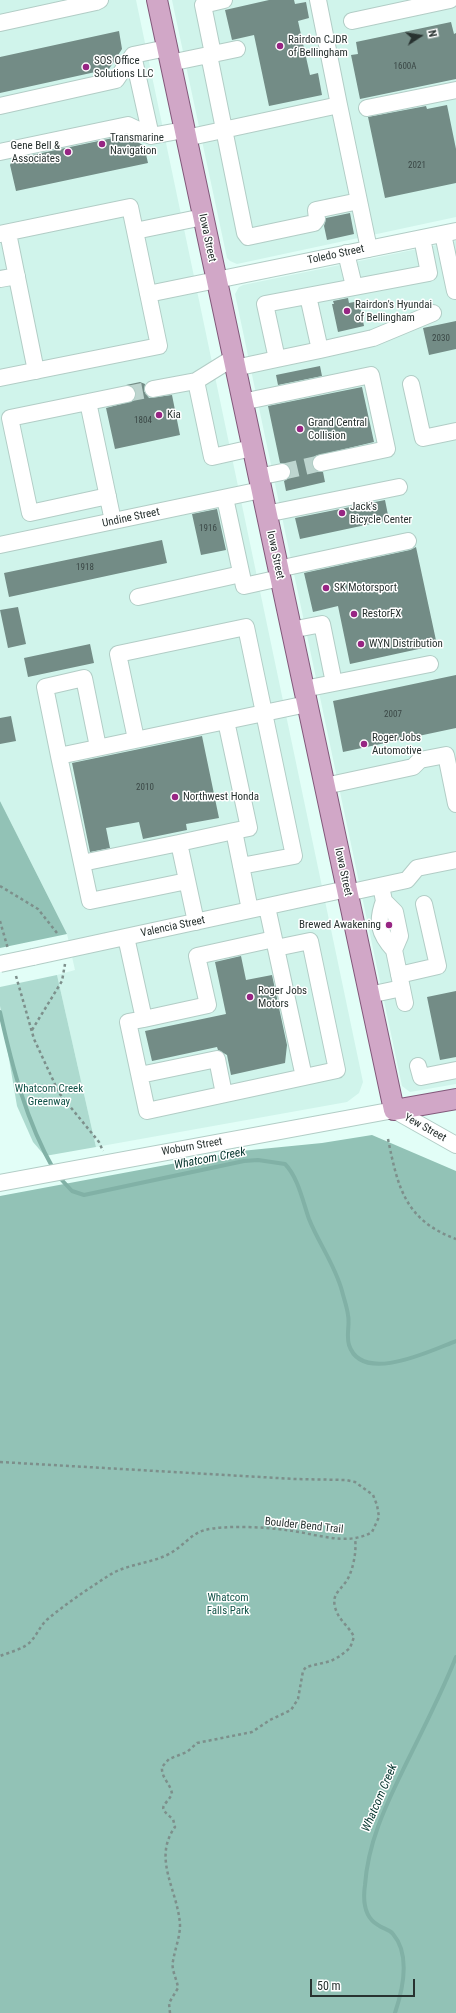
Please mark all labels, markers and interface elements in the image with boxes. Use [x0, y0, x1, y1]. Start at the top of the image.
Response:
north arrow [400, 16, 440, 56]
text: N [425, 29, 439, 38]
place label: Rairdon CJDR of Bellingham [288, 33, 348, 59]
marker: Rairdon CJDR of Bellingham [275, 41, 285, 51]
place label: SOS Office Solutions LLC [94, 54, 154, 80]
marker: SOS Office Solutions LLC [81, 62, 91, 72]
house number: 1600A [394, 62, 416, 72]
place label: Transmarine Navigation [110, 131, 164, 157]
place label: Gene Bell & Associates [11, 139, 60, 165]
marker: Transmarine Navigation [97, 139, 107, 149]
marker: Gene Bell & Associates [63, 147, 73, 157]
house number: 2021 [408, 161, 426, 171]
street label: Iowa Street [195, 213, 219, 263]
street label: Toledo Street [306, 243, 366, 267]
place label: Rairdon's Hyundai of Bellingham [355, 298, 432, 324]
marker: Rairdon's Hyundai of Bellingham [342, 306, 352, 316]
house number: 2030 [432, 334, 450, 344]
place label: Kia [167, 408, 181, 422]
marker: Kia [154, 410, 164, 420]
house number: 1804 [134, 416, 152, 426]
place label: Grand Central Collision [308, 416, 367, 442]
marker: Grand Central Collision [295, 424, 305, 434]
place label: Jack's Bicycle Center [350, 500, 412, 526]
street label: Undine Street [101, 505, 161, 531]
marker: Jack's Bicycle Center [337, 508, 347, 518]
house number: 1916 [199, 524, 217, 534]
street label: Iowa Street [263, 530, 287, 580]
house number: 1918 [76, 563, 94, 573]
place label: SK Motorsport [334, 581, 397, 595]
marker: SK Motorsport [321, 583, 331, 593]
place label: RestorFX [362, 607, 401, 621]
marker: RestorFX [349, 609, 359, 619]
place label: WYN Distribution [369, 637, 443, 651]
marker: WYN Distribution [356, 639, 366, 649]
house number: 2007 [384, 710, 402, 720]
place label: Roger Jobs Automotive [372, 731, 422, 757]
marker: Roger Jobs Automotive [359, 739, 369, 749]
house number: 2010 [136, 783, 154, 793]
place label: Northwest Honda [183, 790, 259, 804]
marker: Northwest Honda [170, 792, 180, 802]
street label: Iowa Street [331, 847, 355, 897]
street label: Valencia Street [140, 914, 206, 940]
place label: Brewed Awakening [299, 918, 381, 932]
marker: Brewed Awakening [384, 920, 394, 930]
place label: Roger Jobs Motors [258, 984, 307, 1010]
marker: Roger Jobs Motors [245, 992, 255, 1002]
park label: Whatcom Creek Greenway [15, 1082, 83, 1108]
street label: Yew Street [402, 1111, 448, 1145]
street label: Woburn Street [161, 1135, 223, 1159]
water label: Whatcom Creek [173, 1145, 247, 1173]
street label: Boulder Bend Trail [264, 1515, 344, 1537]
park label: Whatcom Falls Park [207, 1591, 249, 1617]
water label: Whatcom Creek [359, 1762, 401, 1834]
scale bar [312, 1971, 417, 1997]
text: 50 m [317, 1979, 341, 1993]

